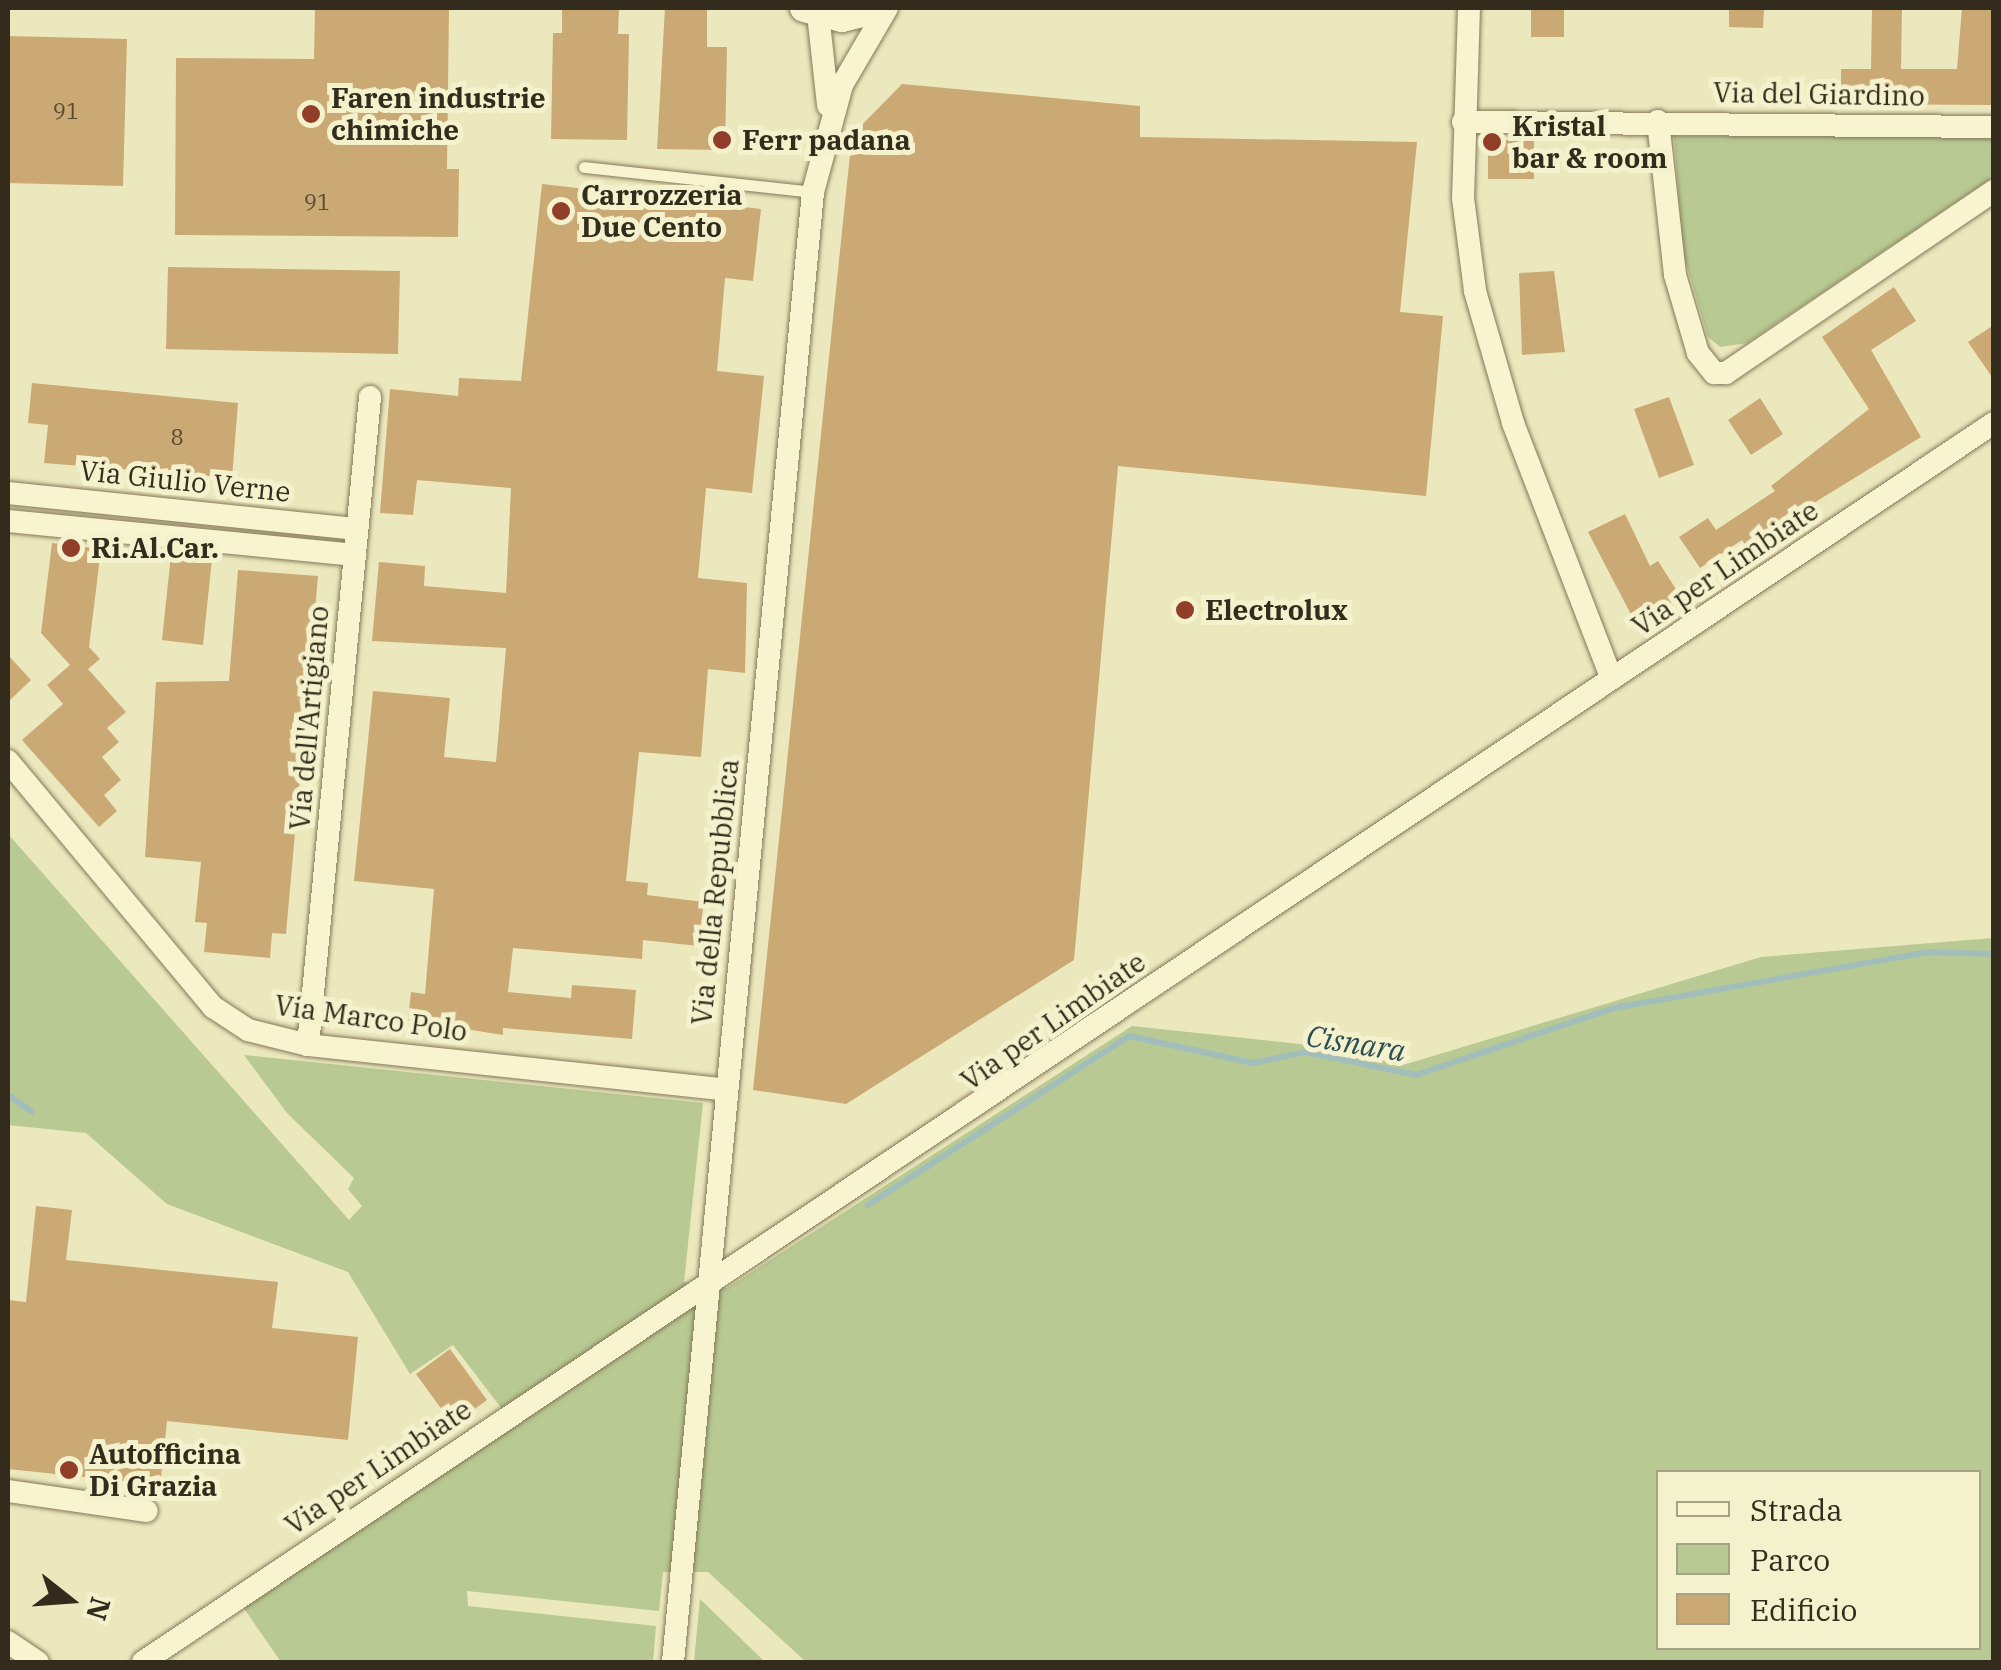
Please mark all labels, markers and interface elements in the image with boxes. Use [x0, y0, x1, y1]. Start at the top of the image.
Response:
street label: Via del Giardino [1713, 75, 1925, 113]
place label: Faren industrie chimiche [331, 81, 546, 147]
house number: 91 [53, 98, 79, 124]
marker: Faren industrie chimiche [300, 103, 322, 125]
place label: Kristal bar & room [1512, 109, 1667, 175]
place label: Ferr padana [742, 123, 911, 157]
marker: Ferr padana [711, 129, 733, 151]
marker: Kristal bar & room [1481, 131, 1503, 153]
place label: Carrozzeria Due Cento [581, 178, 743, 244]
house number: 91 [304, 189, 330, 215]
marker: Carrozzeria Due Cento [550, 200, 572, 222]
house number: 8 [170, 424, 184, 450]
street label: Via Giulio Verne [78, 453, 292, 509]
street label: Via per Limbiate [1625, 493, 1825, 643]
place label: Ri.Al.Car. [91, 531, 219, 565]
marker: Ri.Al.Car. [60, 537, 82, 559]
place label: Electrolux [1205, 593, 1348, 627]
marker: Electrolux [1174, 599, 1196, 621]
street label: Via dell'Artigiano [282, 604, 336, 832]
street label: Via della Repubblica [684, 757, 746, 1027]
street label: Via per Limbiate [954, 945, 1152, 1097]
street label: Via Marco Polo [273, 988, 469, 1048]
water label: Cisnara [1304, 1017, 1408, 1069]
street label: Via per Limbiate [278, 1392, 478, 1542]
place label: Autofficina Di Grazia [89, 1437, 241, 1503]
marker: Autofficina Di Grazia [58, 1459, 80, 1481]
legend [1656, 1470, 1981, 1650]
text: Strada [1750, 1490, 1843, 1529]
text: Parco [1750, 1540, 1830, 1579]
north arrow [20, 1550, 120, 1650]
text: Edificio [1750, 1590, 1857, 1629]
text: N [78, 1593, 120, 1625]

